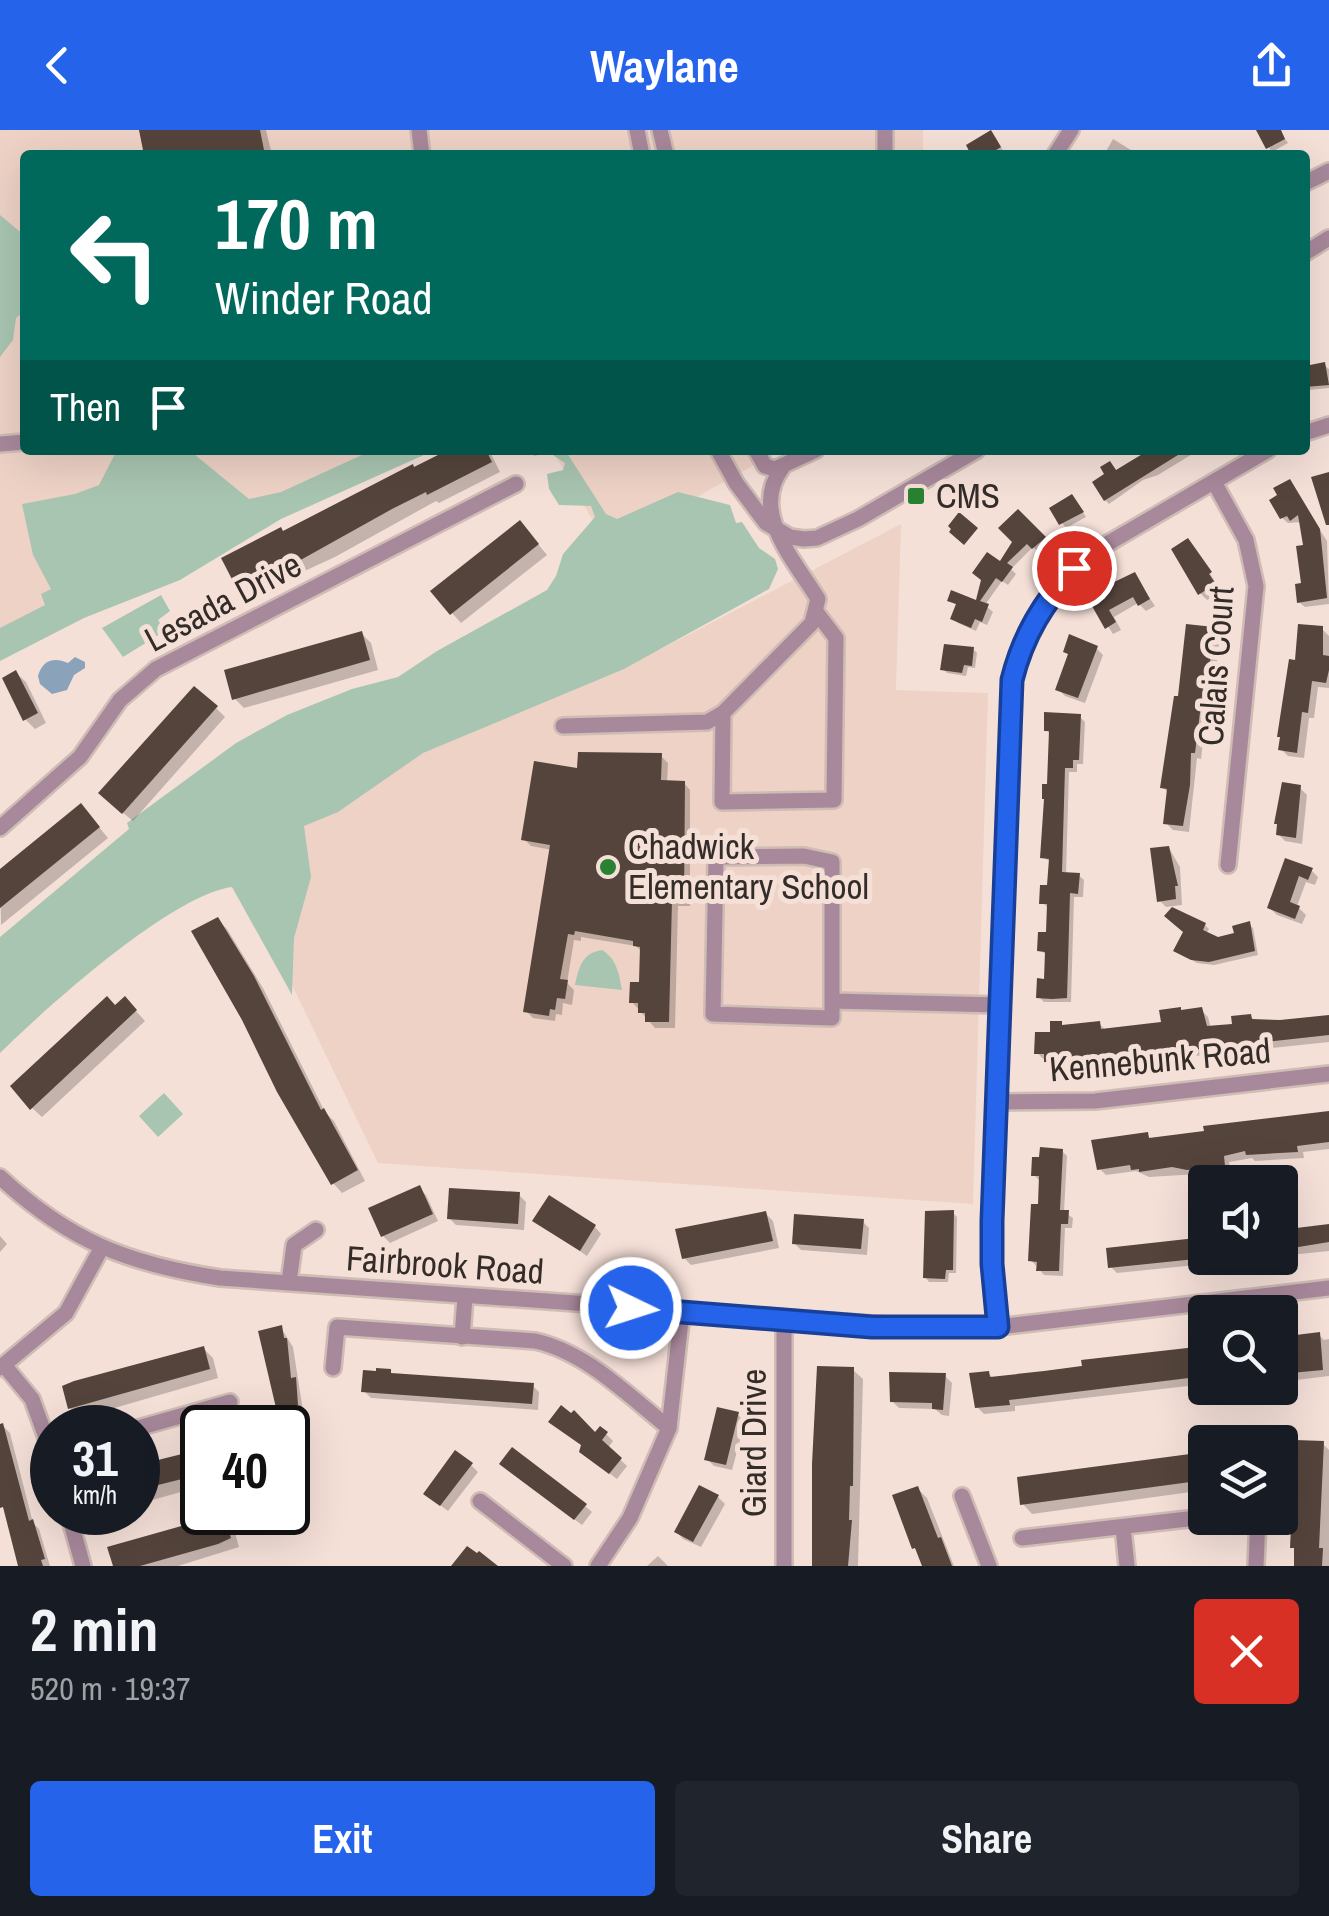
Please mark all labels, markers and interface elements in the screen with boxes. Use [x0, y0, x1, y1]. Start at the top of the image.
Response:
text: Waylane [590, 35, 739, 96]
icon: back [30, 38, 85, 93]
icon: share [1244, 38, 1299, 93]
text: 170 m [215, 177, 378, 271]
icon: left [50, 190, 180, 320]
text: Winder Road [215, 267, 432, 328]
icon: arrive [141, 380, 196, 435]
text: Then [50, 382, 121, 433]
place label: CMS [936, 472, 1000, 519]
marker: CMS [905, 485, 927, 507]
pin [1032, 526, 1117, 611]
street label: Lesada Drive [136, 541, 309, 662]
icon: arrive [1047, 541, 1102, 596]
street label: Calais Court [1186, 585, 1245, 747]
place label: Chadwick Elementary School [628, 823, 869, 910]
marker: Chadwick Elementary School [597, 856, 619, 878]
street label: Kennebunk Road [1047, 1026, 1272, 1093]
map controls [1188, 1165, 1298, 1535]
button: sound [1188, 1165, 1298, 1275]
street label: Fairbrook Road [345, 1234, 545, 1295]
position arrow [579, 1256, 683, 1360]
button: search [1188, 1295, 1298, 1405]
street label: Giard Drive [730, 1369, 777, 1517]
speed limit sign: 40 [180, 1405, 310, 1535]
text: 31 [72, 1424, 118, 1492]
button: layers [1188, 1425, 1298, 1535]
text: km/h [73, 1478, 117, 1512]
text: 2 min [30, 1589, 159, 1670]
button: close [1194, 1599, 1299, 1704]
text: 520 m · 19:37 [30, 1667, 190, 1710]
button: Exit [30, 1781, 655, 1896]
button: Share [675, 1781, 1299, 1896]

